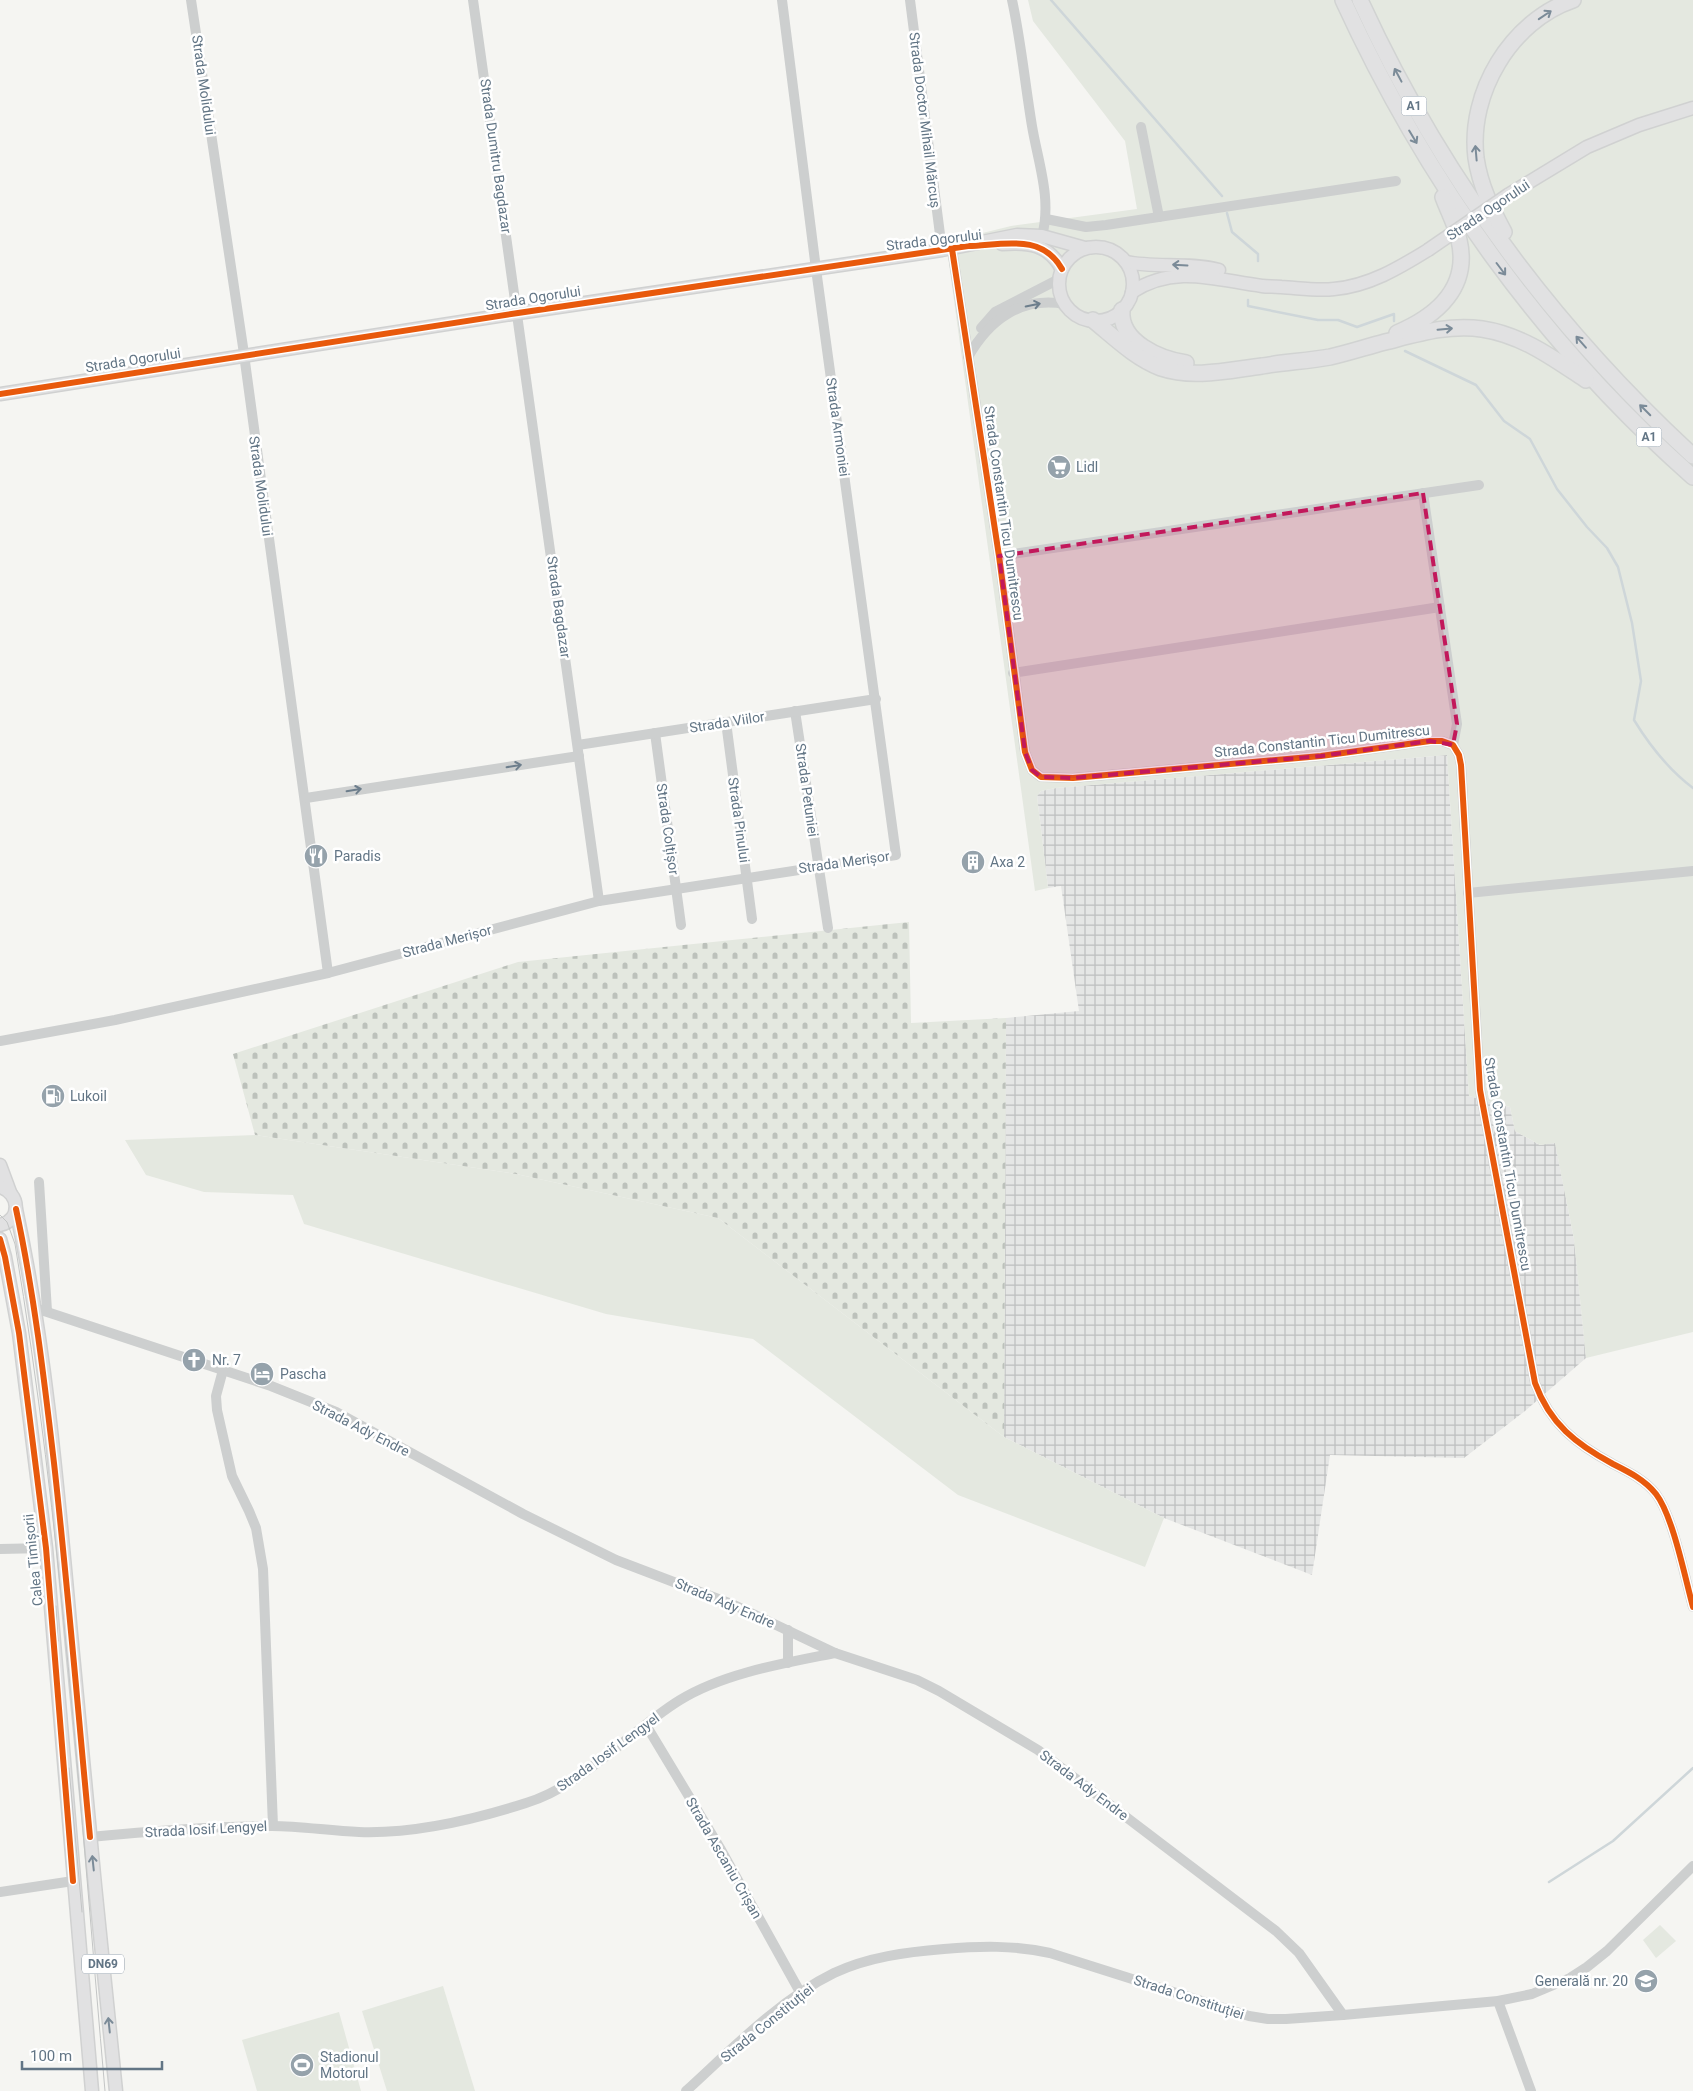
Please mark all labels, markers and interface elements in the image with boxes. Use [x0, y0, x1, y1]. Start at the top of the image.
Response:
one-way arrow [1537, 10, 1551, 20]
street label: Strada Doctor Mihail Mărcuș [905, 31, 944, 209]
street label: Strada Molidului [189, 34, 219, 136]
one-way arrow [1392, 69, 1402, 83]
street label: Strada Dumitru Bagdazar [477, 78, 515, 235]
road number: A1 [1402, 96, 1426, 115]
one-way arrow [1409, 129, 1419, 143]
one-way arrow [1472, 146, 1481, 162]
street label: Strada Ogorului [1444, 176, 1532, 244]
street label: Strada Ogorului [885, 226, 983, 254]
one-way arrow [1172, 260, 1188, 269]
one-way arrow [1496, 262, 1507, 275]
street label: Strada Ogorului [484, 283, 582, 313]
one-way arrow [1024, 300, 1040, 309]
one-way arrow [1437, 324, 1453, 334]
one-way arrow [1575, 335, 1587, 348]
street label: Strada Ogorului [84, 345, 182, 375]
street label: Strada Armoniei [823, 376, 853, 478]
one-way arrow [1639, 404, 1651, 416]
street label: Strada Constantin Ticu Dumitrescu [981, 405, 1027, 621]
road number: A1 [1636, 428, 1662, 447]
street label: Strada Molidului [246, 435, 276, 537]
supermarket icon: Lidl [1046, 454, 1072, 480]
place label: Lidl [1076, 459, 1098, 475]
street label: Strada Bagdazar [544, 555, 574, 659]
street label: Strada Viilor [688, 708, 766, 736]
street label: Strada Constantin Ticu Dumitrescu [1213, 722, 1431, 760]
street label: Strada Petuniei [793, 742, 821, 838]
one-way arrow [506, 760, 522, 770]
street label: Strada Pinului [725, 776, 753, 864]
street label: Strada Colțișor [653, 782, 682, 876]
one-way arrow [345, 785, 361, 795]
restaurant icon: Paradis [303, 843, 329, 869]
place label: Paradis [334, 848, 381, 864]
street label: Strada Merișor [797, 848, 891, 877]
building icon: Axa 2 [960, 849, 986, 875]
place label: Axa 2 [990, 854, 1025, 870]
street label: Strada Merișor [401, 921, 494, 962]
street label: Strada Constantin Ticu Dumitrescu [1481, 1056, 1535, 1272]
fuel station icon: Lukoil [40, 1083, 66, 1109]
place label: Lukoil [70, 1088, 107, 1104]
church icon: Nr. 7 [181, 1347, 207, 1373]
place label: Nr. 7 [212, 1352, 241, 1368]
hotel icon: Pascha [249, 1361, 275, 1387]
place label: Pascha [280, 1366, 326, 1382]
street label: Strada Ady Endre [310, 1397, 412, 1459]
street label: Calea Timișorii [20, 1513, 47, 1607]
street label: Strada Ady Endre [673, 1575, 777, 1631]
street label: Strada Iosif Lengyel [554, 1709, 662, 1795]
street label: Strada Ady Endre [1037, 1746, 1131, 1824]
street label: Strada Ascaniu Crișan [682, 1794, 765, 1922]
street label: Strada Iosif Lengyel [144, 1818, 268, 1840]
one-way arrow [88, 1856, 98, 1872]
road number: DN69 [82, 1955, 124, 1974]
school or university icon: Generală nr. 20 [1633, 1968, 1659, 1994]
street label: Strada Constituției [1131, 1972, 1246, 2023]
place label: Generală nr. 20 [1535, 1973, 1628, 1989]
street label: Strada Constituției [717, 1981, 817, 2066]
one-way arrow [105, 2017, 114, 2033]
scale bar [22, 2038, 162, 2070]
text: 100 m [30, 2047, 72, 2065]
place label: Stadionul Motorul [320, 2049, 379, 2081]
sports icon: Stadionul Motorul [289, 2052, 315, 2078]

